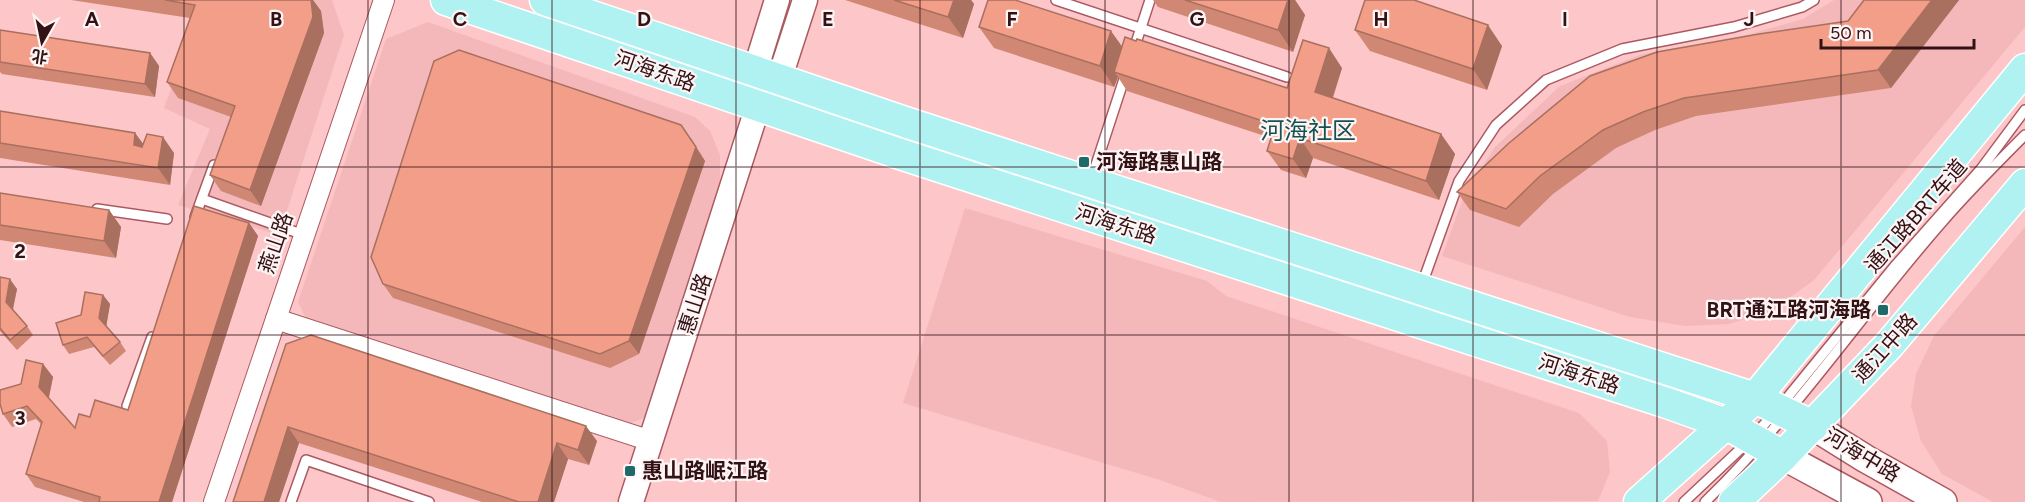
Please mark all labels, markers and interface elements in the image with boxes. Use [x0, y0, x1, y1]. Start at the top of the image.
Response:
text: A [85, 7, 100, 31]
text: B [270, 7, 282, 31]
text: C [453, 7, 467, 31]
text: D [637, 7, 651, 31]
text: E [822, 7, 834, 31]
text: F [1006, 7, 1018, 31]
text: G [1190, 7, 1205, 31]
text: H [1374, 7, 1389, 31]
text: I [1562, 7, 1568, 31]
text: J [1743, 7, 1755, 31]
north arrow [12, 12, 72, 72]
scale bar [1821, 12, 1974, 50]
text: 50 m [1830, 22, 1872, 44]
street label: 河海东路 [611, 45, 699, 96]
text: 北 [30, 46, 49, 67]
district label: 河海社区 [1260, 116, 1356, 145]
place label: 河海路惠山路 [1096, 149, 1222, 174]
street label: 通江路BRT车道 [1859, 154, 1972, 278]
marker: 河海路惠山路 [1077, 155, 1091, 169]
street label: 河海东路 [1072, 199, 1160, 248]
street label: 燕山路 [253, 209, 298, 277]
text: 2 [14, 239, 26, 263]
street label: 惠山路 [673, 270, 716, 338]
place label: BRT通江路河海路 [1707, 297, 1871, 322]
marker: BRT通江路河海路 [1876, 303, 1890, 317]
street label: 通江中路 [1847, 308, 1922, 387]
street label: 河海东路 [1535, 349, 1623, 398]
text: 3 [14, 406, 26, 430]
street label: 河海中路 [1820, 422, 1905, 487]
place label: 惠山路岷江路 [642, 458, 768, 483]
marker: 惠山路岷江路 [623, 464, 637, 478]

